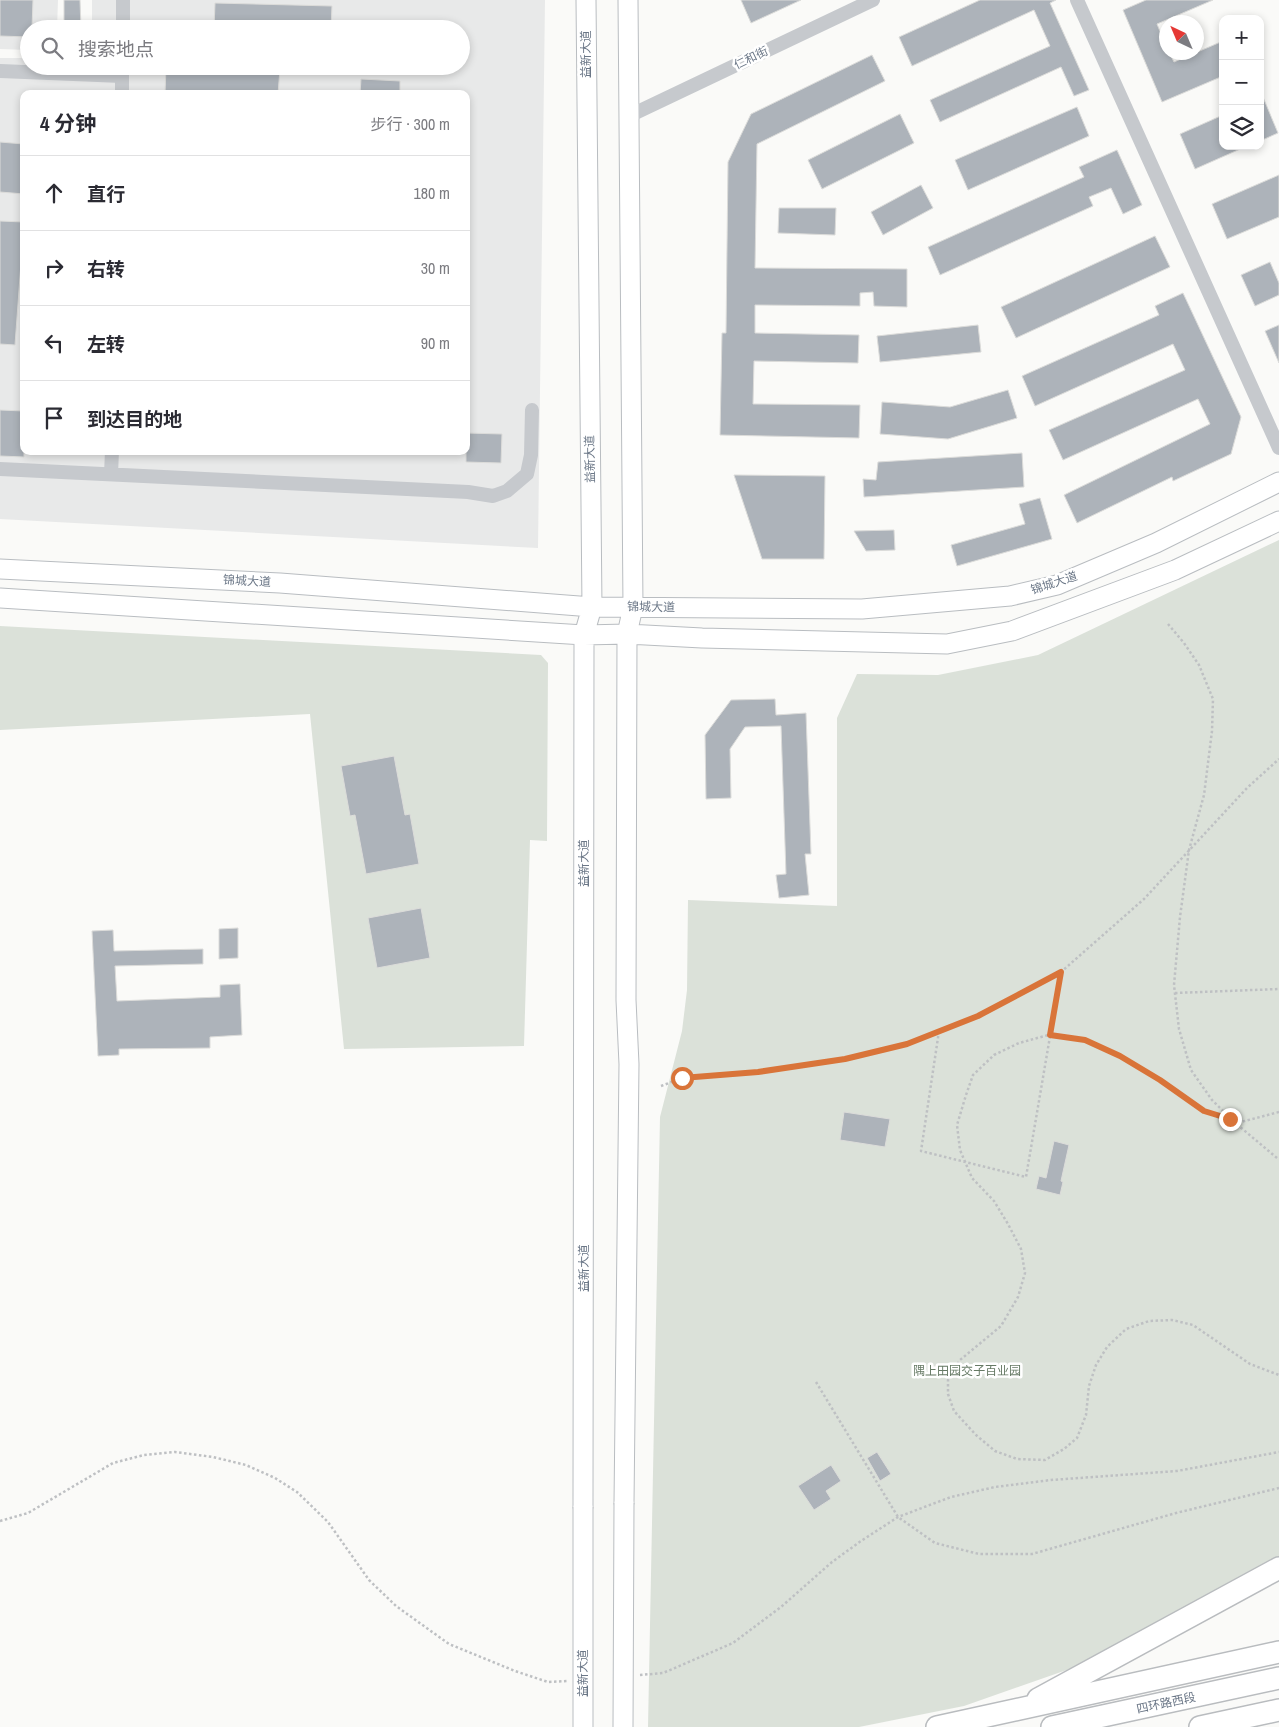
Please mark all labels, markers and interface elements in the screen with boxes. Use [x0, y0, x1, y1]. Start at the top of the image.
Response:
north arrow [1159, 15, 1204, 60]
map controls [1219, 15, 1264, 150]
button: + [1219, 15, 1264, 60]
search box [20, 20, 470, 75]
street label: 益新大道 [578, 30, 594, 78]
icon: search [38, 34, 66, 62]
text: 搜索地点 [78, 36, 154, 62]
street label: 仁和街 [731, 43, 771, 73]
button: − [1219, 60, 1264, 105]
button: layers [1219, 105, 1264, 150]
text: 4 分钟 [40, 109, 96, 138]
text: 步行 · 300 m [371, 113, 450, 135]
icon: ahead [40, 179, 68, 207]
text: 直行 [87, 181, 125, 207]
text: 180 m [414, 182, 450, 204]
icon: right [40, 254, 68, 282]
text: 右转 [87, 256, 125, 282]
text: 30 m [421, 257, 450, 279]
icon: left [40, 329, 68, 357]
text: 左转 [87, 331, 125, 357]
text: 90 m [421, 332, 450, 354]
icon: arrive [40, 404, 68, 432]
text: 到达目的地 [87, 406, 182, 432]
street label: 益新大道 [582, 435, 598, 483]
street label: 锦城大道 [1029, 568, 1079, 598]
street label: 锦城大道 [223, 572, 271, 590]
street label: 锦城大道 [627, 599, 675, 615]
street label: 益新大道 [576, 839, 592, 887]
route start [671, 1067, 694, 1090]
route end [1219, 1108, 1242, 1131]
street label: 益新大道 [576, 1244, 592, 1292]
park label: 隅上田园交子百业园 [913, 1363, 1021, 1379]
street label: 益新大道 [575, 1649, 591, 1697]
street label: 四环路西段 [1135, 1689, 1197, 1717]

